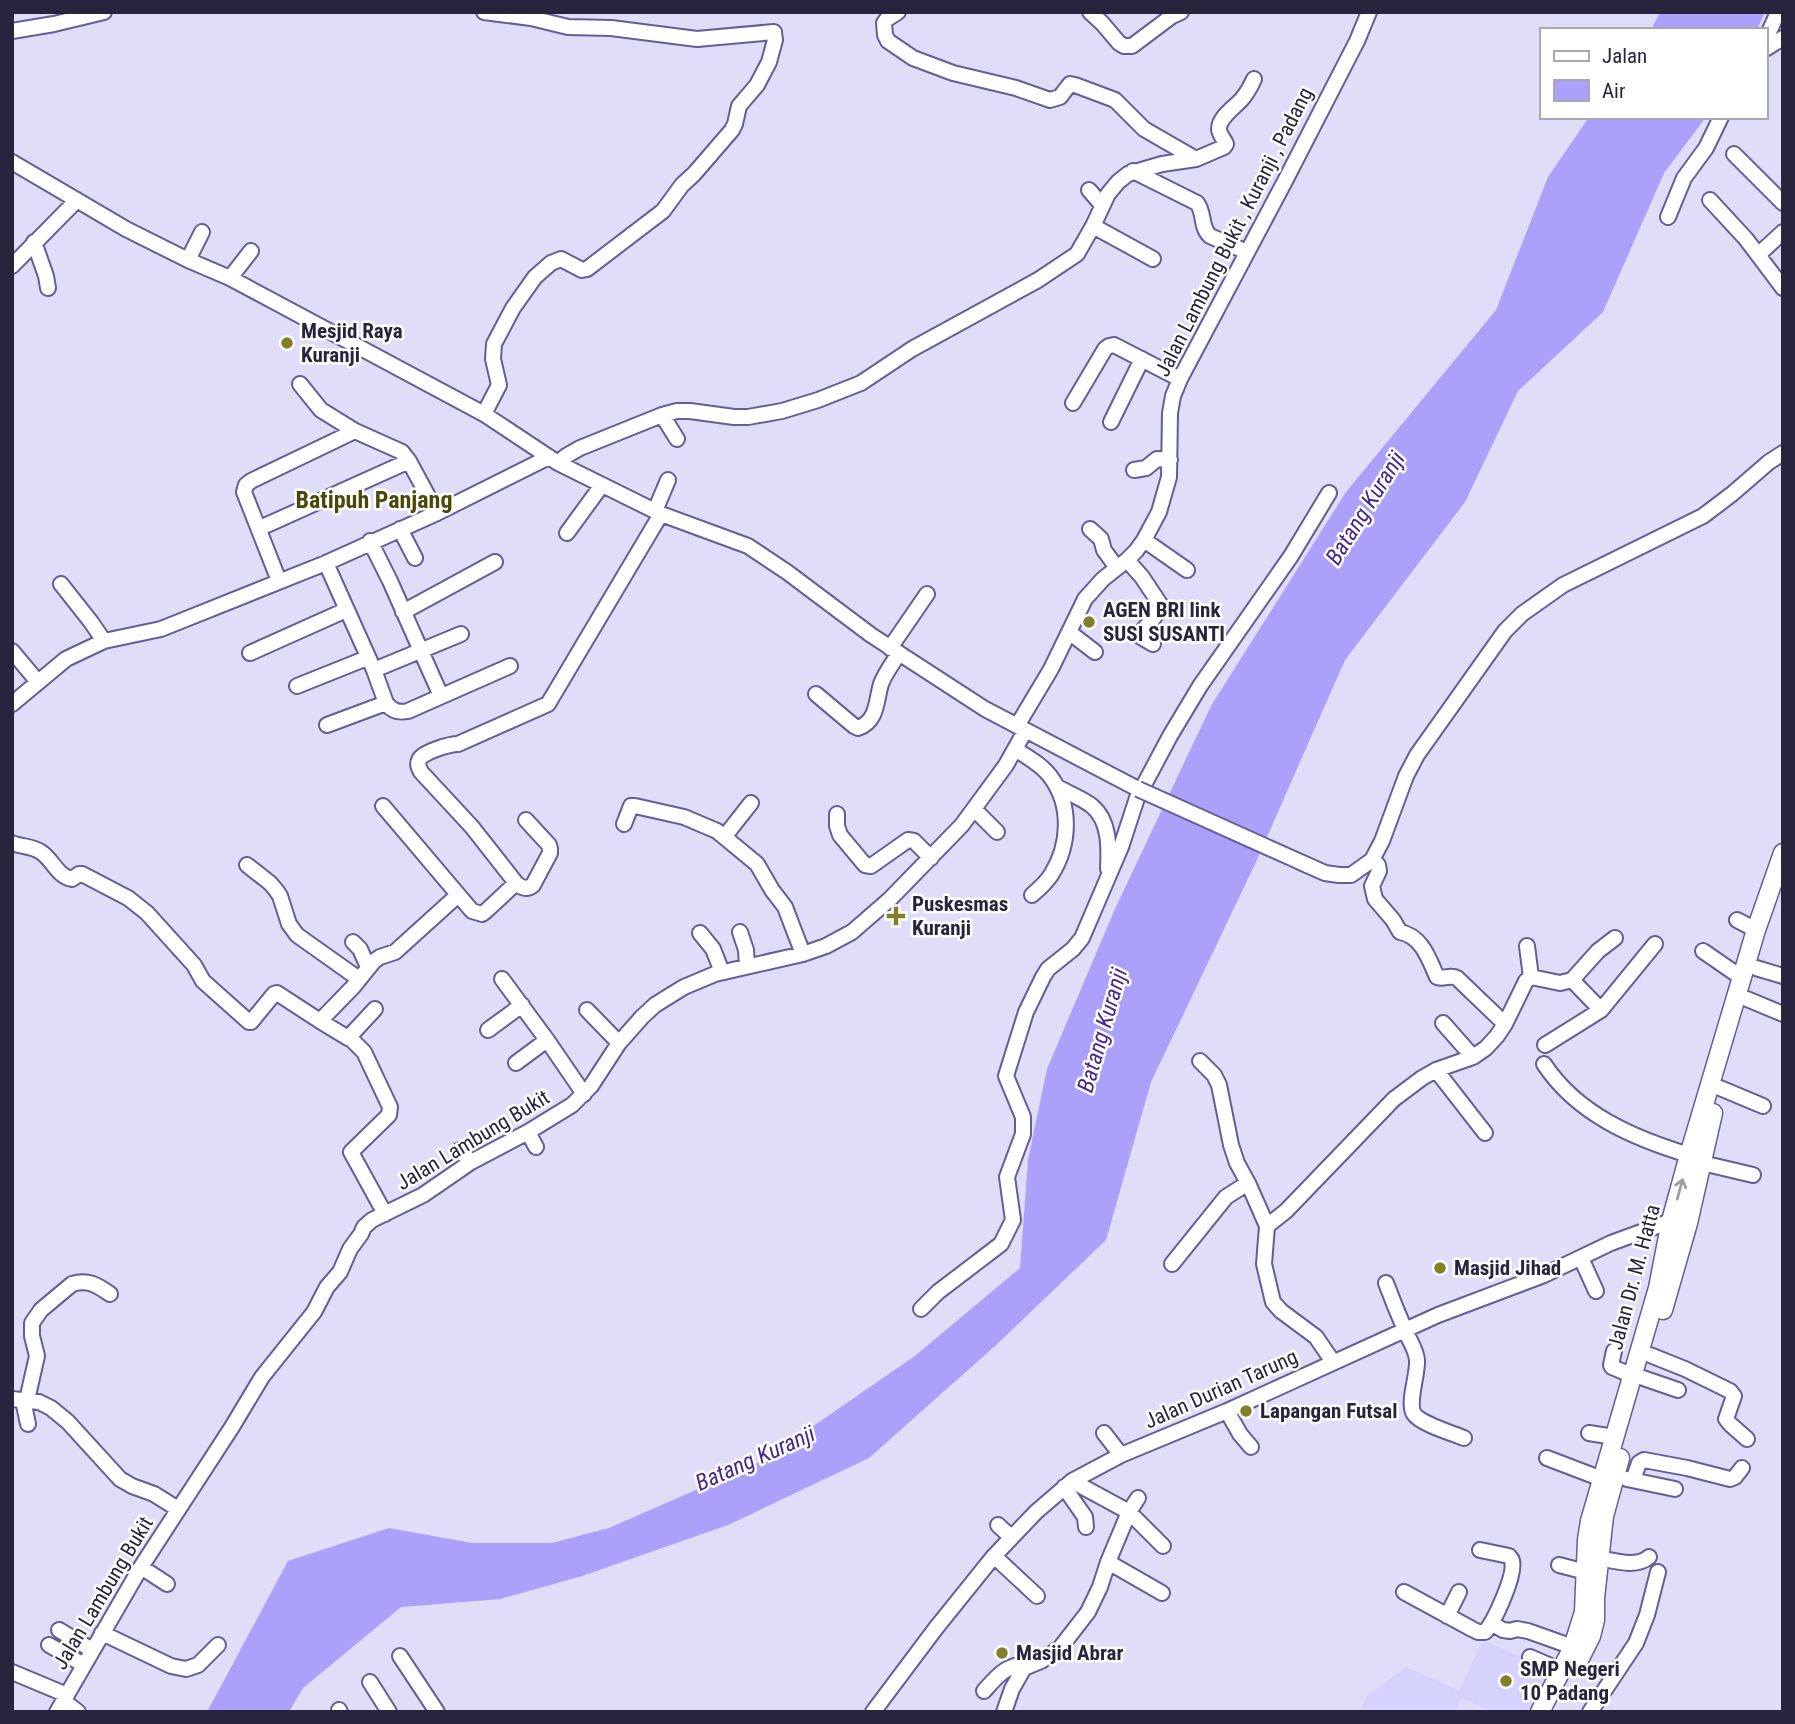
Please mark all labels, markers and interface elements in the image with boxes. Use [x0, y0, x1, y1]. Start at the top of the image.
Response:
legend [1540, 28, 1767, 119]
text: Jalan [1602, 44, 1647, 68]
text: Air [1602, 79, 1625, 103]
street label: Jalan Lambung Bukit , Kuranji , Padang [1150, 83, 1318, 381]
place label: Mesjid Raya Kuranji [301, 319, 403, 367]
marker: Mesjid Raya Kuranji [279, 335, 295, 351]
water label: Batang Kuranji [1320, 446, 1411, 570]
district label: Batipuh Panjang [296, 486, 452, 514]
place label: AGEN BRI link SUSI SUSANTI [1103, 598, 1225, 646]
marker: AGEN BRI link SUSI SUSANTI [1081, 614, 1097, 630]
place label: Puskesmas Kuranji [912, 892, 1008, 940]
marker: Puskesmas Kuranji [886, 906, 906, 926]
water label: Batang Kuranji [1072, 964, 1133, 1095]
street label: Jalan Lambung Bukit [392, 1085, 554, 1195]
one-way arrow [1674, 1178, 1687, 1201]
street label: Jalan Dr. M. Hatta [1603, 1202, 1665, 1352]
place label: Masjid Jihad [1454, 1256, 1561, 1280]
marker: Masjid Jihad [1432, 1260, 1448, 1276]
street label: Jalan Durian Tarung [1141, 1344, 1301, 1434]
place label: Lapangan Futsal [1260, 1399, 1397, 1423]
marker: Lapangan Futsal [1238, 1403, 1254, 1419]
water label: Batang Kuranji [691, 1420, 820, 1497]
street label: Jalan Lambung Bukit [48, 1512, 158, 1674]
place label: Masjid Abrar [1016, 1641, 1124, 1665]
marker: Masjid Abrar [994, 1645, 1010, 1661]
place label: SMP Negeri 10 Padang [1520, 1657, 1620, 1705]
marker: SMP Negeri 10 Padang [1498, 1673, 1514, 1689]

